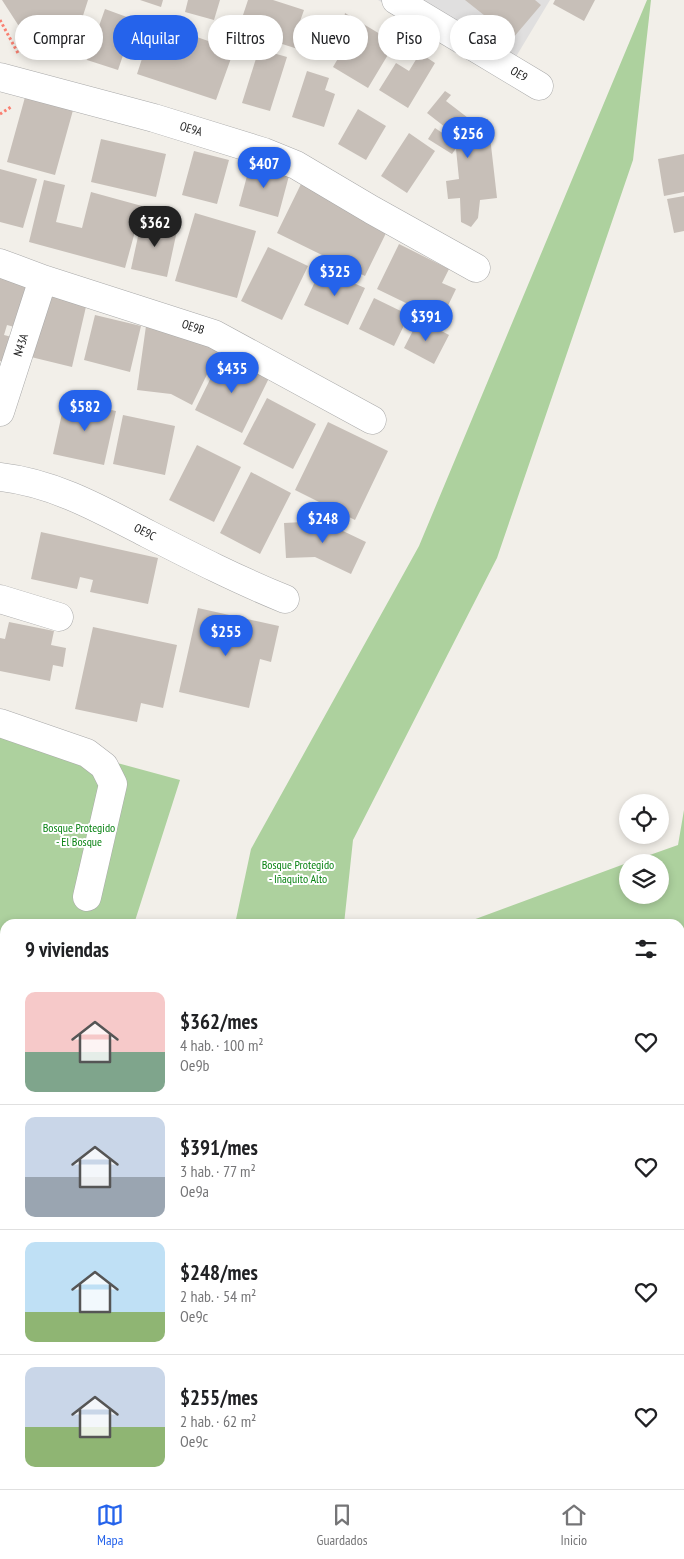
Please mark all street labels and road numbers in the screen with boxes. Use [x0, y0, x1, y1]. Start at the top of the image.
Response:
street label: OE9 [508, 63, 530, 84]
street label: OE9A [178, 118, 205, 139]
street label: OE9B [180, 316, 207, 337]
street label: N43A [10, 331, 31, 358]
street label: OE9C [132, 520, 159, 544]

